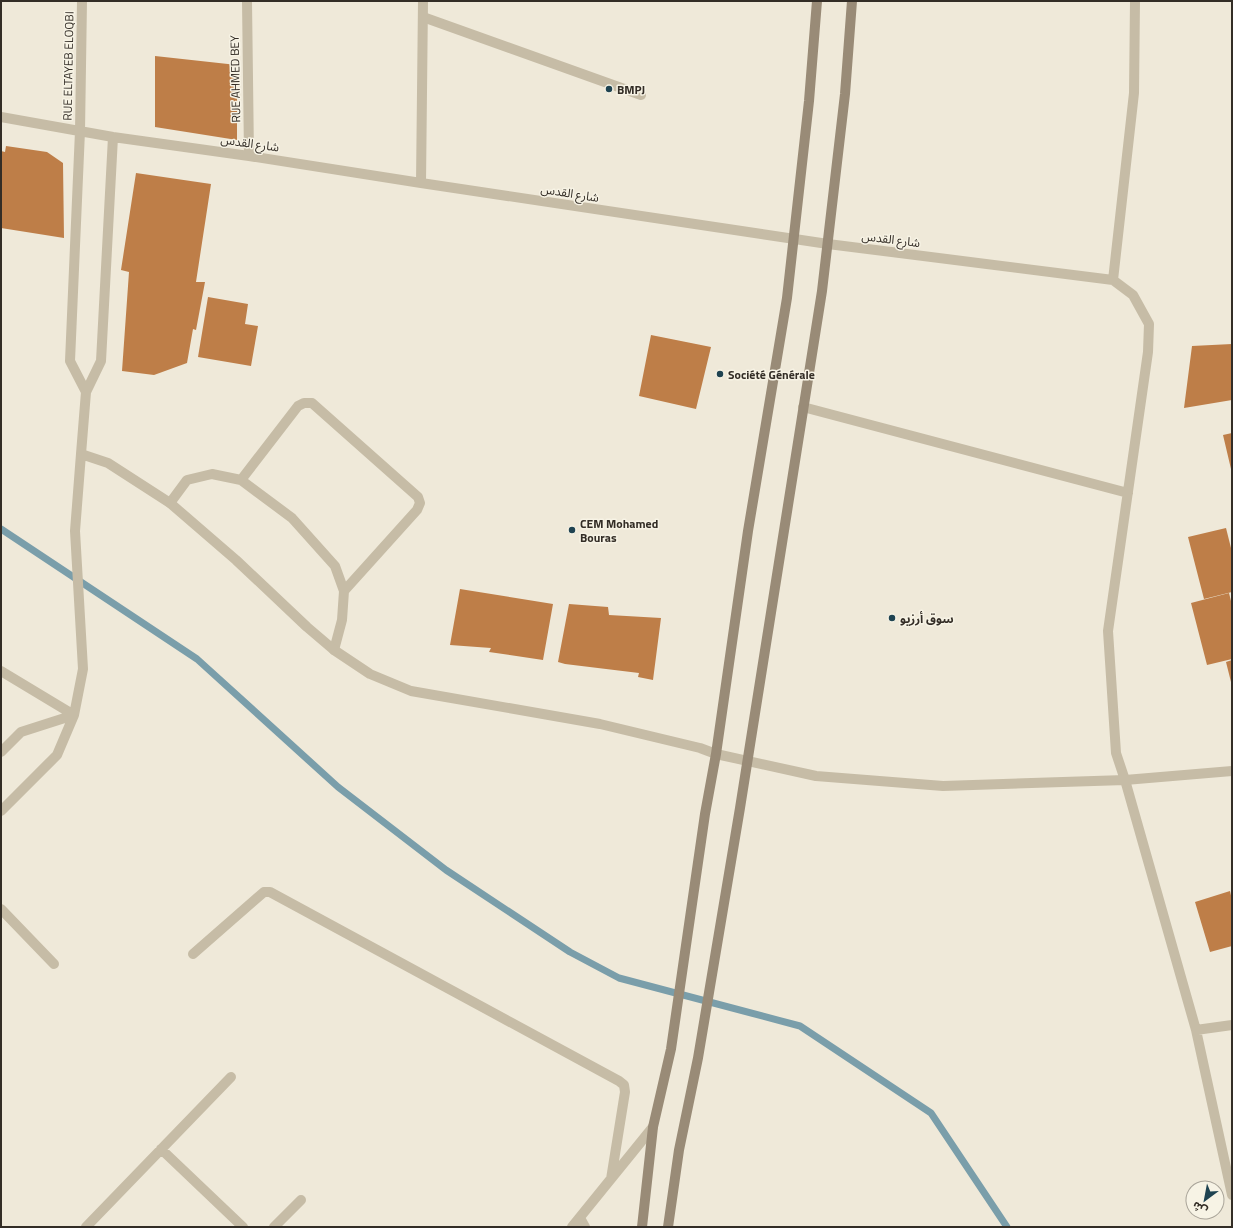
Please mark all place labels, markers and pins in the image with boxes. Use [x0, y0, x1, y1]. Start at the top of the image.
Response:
place label: BMPJ [617, 80, 645, 99]
marker: BMPJ [604, 84, 614, 94]
place label: Société Générale [728, 365, 815, 384]
marker: Société Générale [715, 369, 725, 379]
place label: CEM Mohamed Bouras [580, 514, 658, 547]
marker: CEM Mohamed Bouras [567, 525, 577, 535]
place label: سوق أرزيو [900, 609, 954, 628]
marker: سوق أرزيو [887, 613, 897, 623]

